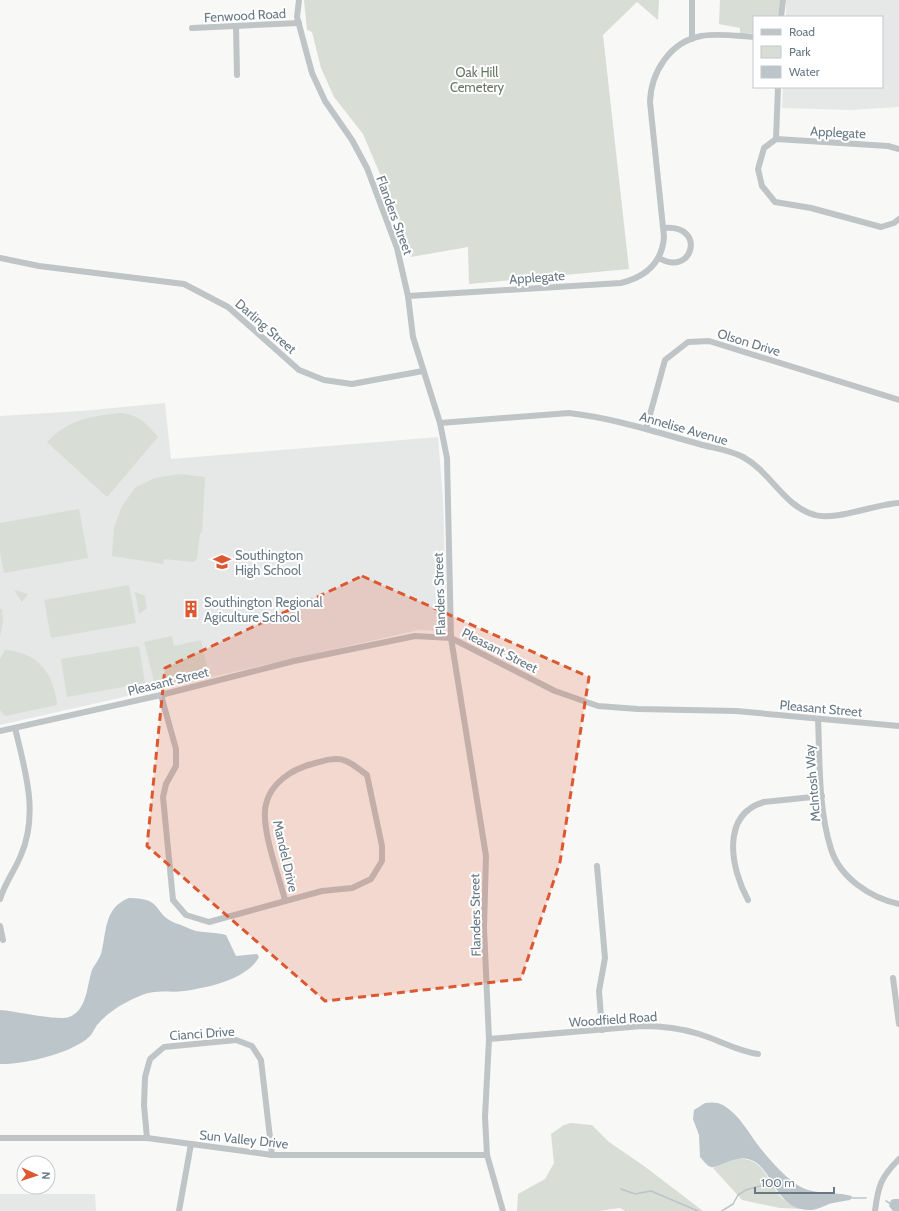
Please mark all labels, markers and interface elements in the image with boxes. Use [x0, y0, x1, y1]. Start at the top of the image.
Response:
street label: Fenwood Road [204, 5, 286, 25]
legend [753, 16, 883, 88]
text: Road [789, 24, 815, 39]
text: Park [789, 44, 811, 59]
park label: Oak Hill Cemetery [450, 64, 505, 95]
text: Water [789, 64, 820, 79]
street label: Applegate [810, 123, 867, 141]
street label: Flanders Street [373, 173, 417, 257]
street label: Applegate [509, 267, 566, 287]
street label: Darling Street [232, 295, 300, 357]
street label: Olson Drive [716, 325, 783, 359]
street label: Annelise Avenue [638, 408, 730, 448]
place label: Southington High School [235, 547, 303, 578]
school or university icon: Southington High School [212, 552, 232, 572]
street label: Flanders Street [430, 552, 448, 636]
place label: Southington Regional Agiculture School [204, 594, 323, 625]
building icon: Southington Regional Agiculture School [181, 599, 201, 619]
street label: Pleasant Street [459, 624, 541, 676]
street label: Pleasant Street [126, 663, 211, 699]
street label: Pleasant Street [779, 696, 864, 720]
street label: McIntosh Way [801, 743, 823, 822]
street label: Mandel Drive [270, 819, 302, 894]
street label: Flanders Street [466, 873, 484, 957]
street label: Woodfield Road [568, 1008, 658, 1030]
street label: Cianci Drive [169, 1023, 236, 1043]
street label: Sun Valley Drive [199, 1126, 290, 1152]
north arrow [16, 1155, 56, 1195]
scale bar [755, 1169, 834, 1195]
text: N [39, 1171, 53, 1180]
text: 100 m [761, 1175, 795, 1190]

